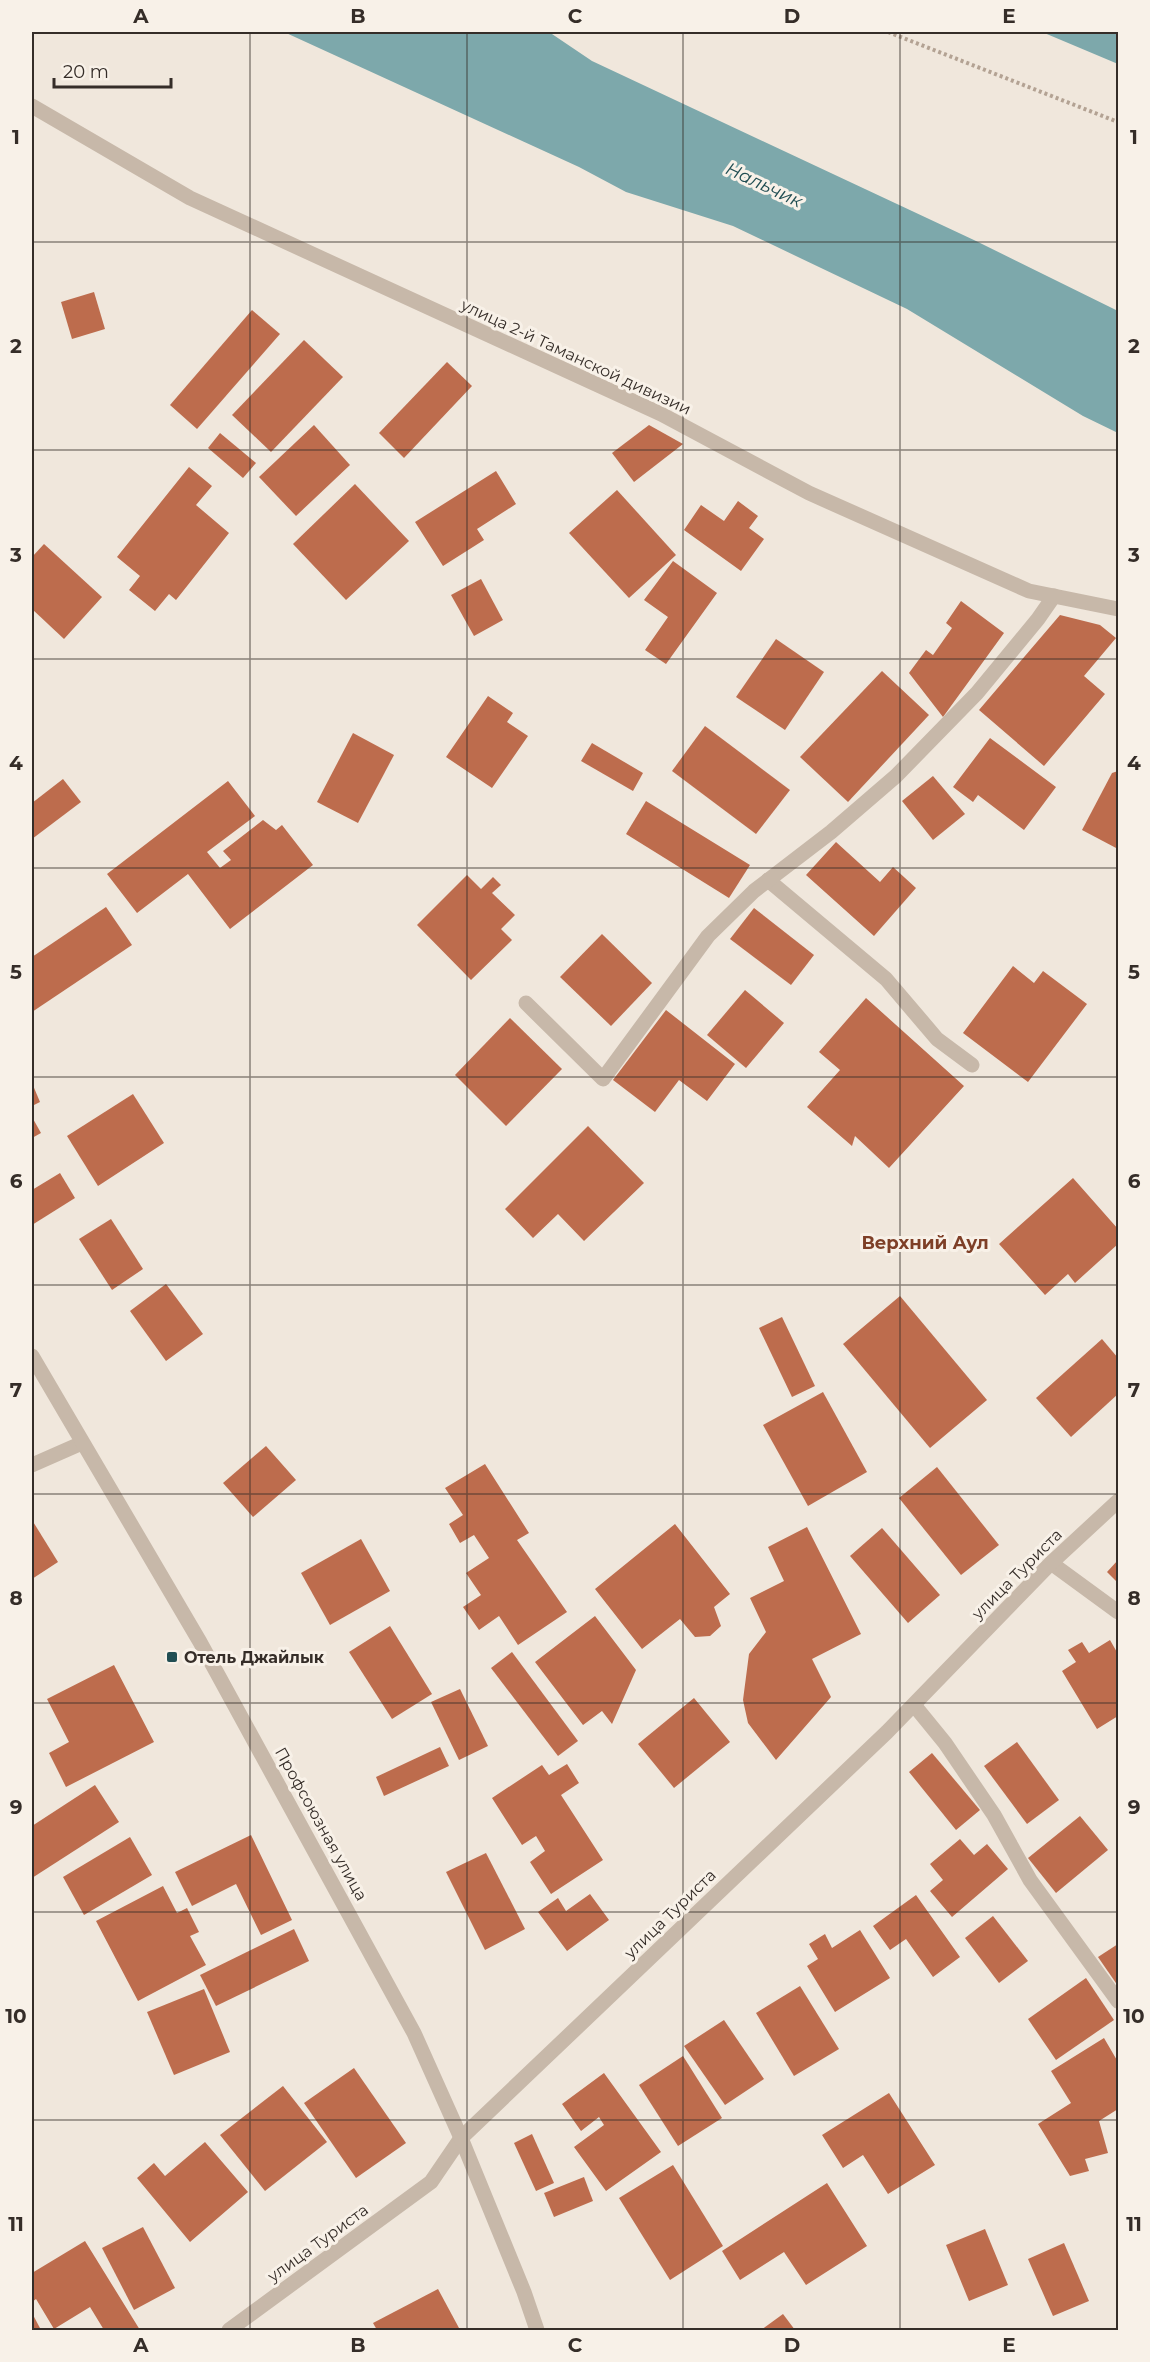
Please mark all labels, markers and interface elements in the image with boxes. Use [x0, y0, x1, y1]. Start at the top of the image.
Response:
text: A [132, 4, 149, 28]
text: B [350, 4, 366, 28]
text: C [568, 4, 583, 28]
text: D [784, 4, 800, 28]
text: E [1002, 4, 1016, 28]
scale bar [54, 51, 171, 89]
text: 20 m [63, 61, 109, 83]
text: 1 [12, 125, 20, 149]
text: 1 [1130, 125, 1138, 149]
water label: Нальчик [722, 158, 806, 213]
street label: улица 2-й Таманской дивизии [457, 295, 694, 419]
text: 2 [10, 334, 22, 358]
text: 2 [1128, 334, 1140, 358]
text: 3 [9, 543, 22, 567]
text: 3 [1127, 543, 1140, 567]
text: 4 [9, 751, 23, 775]
text: 4 [1127, 751, 1141, 775]
text: 5 [10, 960, 22, 984]
text: 5 [1128, 960, 1140, 984]
text: 6 [10, 1169, 23, 1193]
text: 6 [1128, 1169, 1141, 1193]
district label: Верхний Аул [861, 1232, 989, 1254]
text: 7 [10, 1378, 22, 1402]
text: 7 [1128, 1378, 1140, 1402]
street label: улица Туриста [967, 1525, 1066, 1624]
text: 8 [9, 1586, 23, 1610]
text: 8 [1127, 1586, 1141, 1610]
place label: Отель Джайлык [184, 1648, 325, 1667]
marker: Отель Джайлык [165, 1650, 179, 1664]
street label: Профсоюзная улица [271, 1744, 371, 1904]
text: 9 [10, 1795, 22, 1819]
text: 9 [1128, 1795, 1140, 1819]
street label: улица Туриста [620, 1866, 720, 1963]
text: 10 [5, 2004, 27, 2028]
text: 10 [1123, 2004, 1145, 2028]
street label: улица Туриста [263, 2200, 372, 2286]
text: 11 [8, 2212, 24, 2236]
text: 11 [1126, 2212, 1142, 2236]
text: A [132, 2333, 149, 2357]
text: B [350, 2333, 366, 2357]
text: C [568, 2333, 583, 2357]
text: D [784, 2333, 800, 2357]
text: E [1002, 2333, 1016, 2357]

